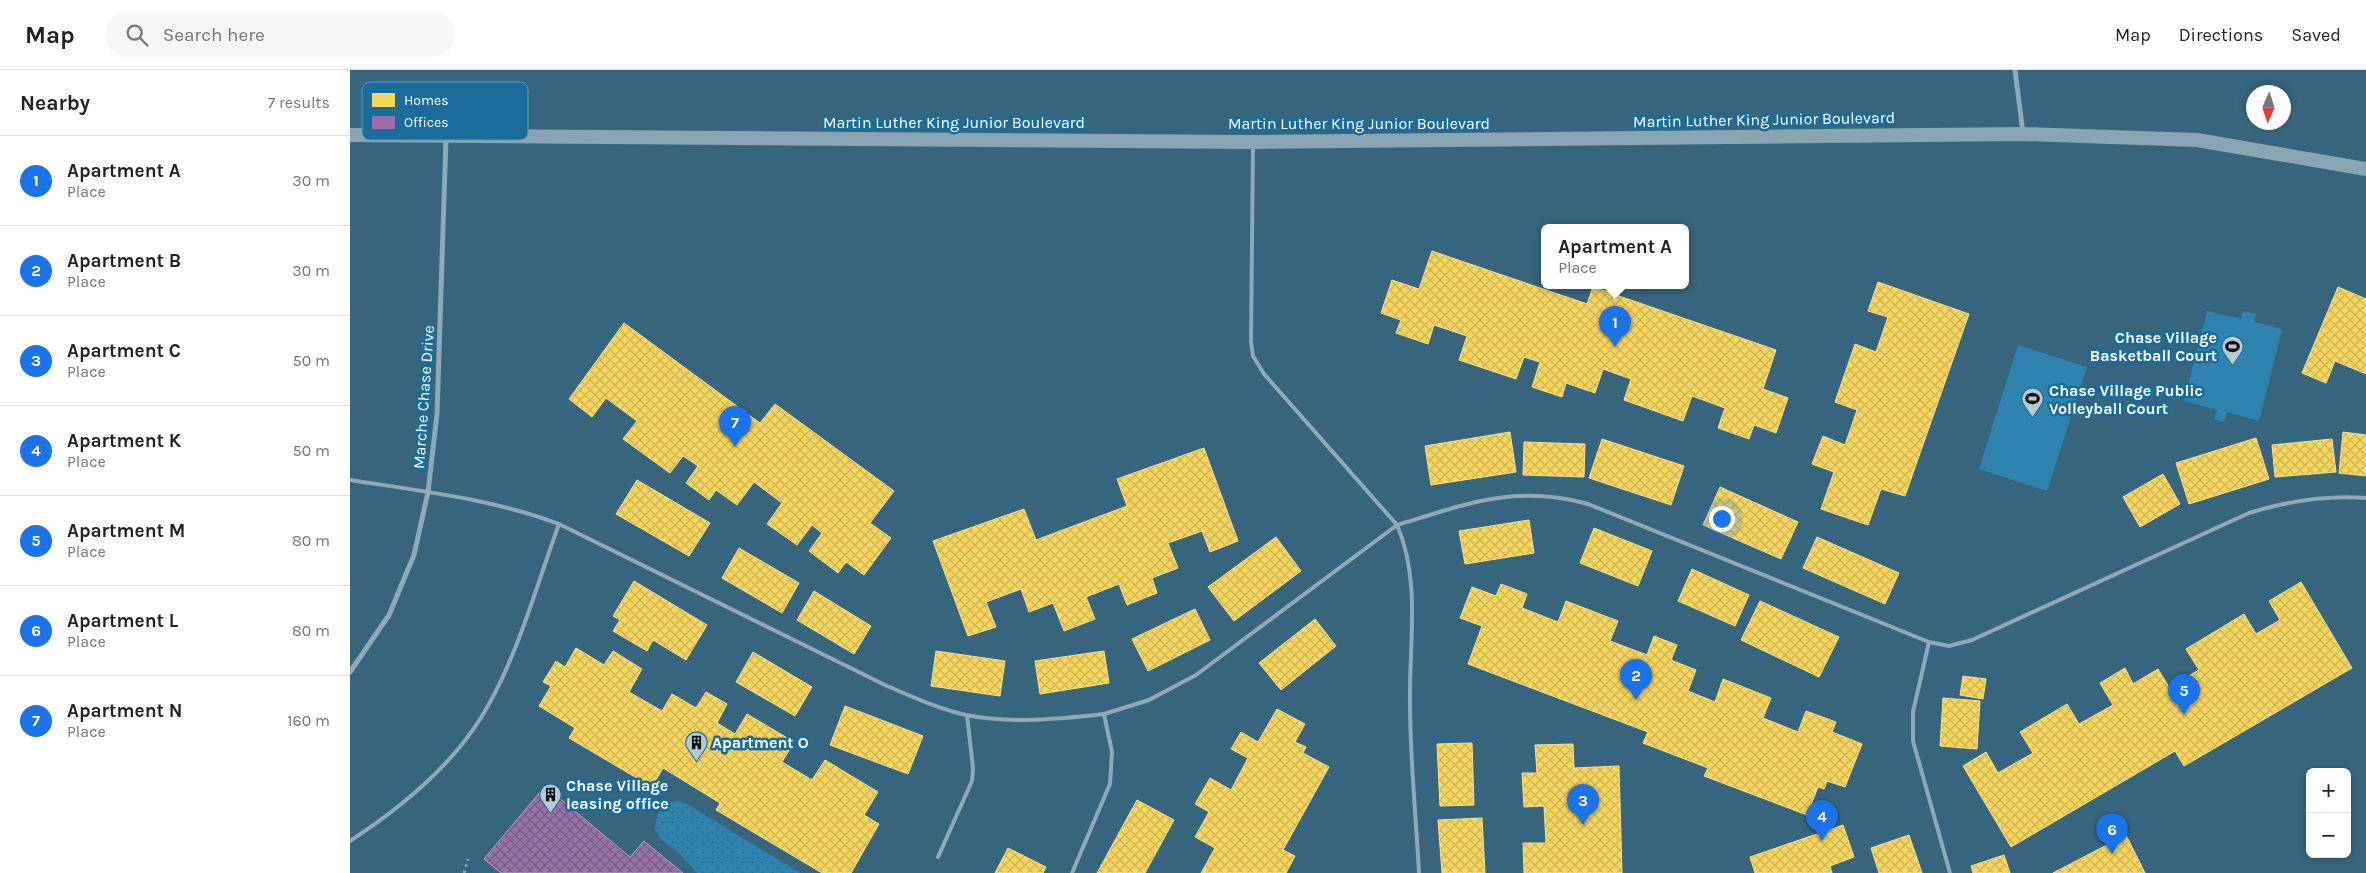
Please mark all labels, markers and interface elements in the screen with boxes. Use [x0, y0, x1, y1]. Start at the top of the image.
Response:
search box [105, 12, 455, 57]
text: Map [25, 21, 75, 49]
icon: search [123, 21, 151, 49]
text: Search here [163, 24, 265, 46]
text: Map [2115, 24, 2151, 46]
text: Directions [2179, 24, 2263, 46]
text: Saved [2291, 24, 2341, 46]
legend [362, 82, 528, 140]
north arrow [2246, 85, 2291, 130]
text: Nearby [20, 91, 90, 115]
text: Homes [404, 92, 449, 109]
text: 7 results [268, 93, 330, 112]
street label: Martin Luther King Junior Boulevard [1633, 108, 1895, 131]
street label: Martin Luther King Junior Boulevard [823, 113, 1085, 132]
text: Offices [404, 114, 449, 131]
street label: Martin Luther King Junior Boulevard [1228, 114, 1490, 133]
text: Apartment A [67, 160, 181, 182]
text: 1 [33, 171, 39, 190]
text: 30 m [292, 171, 330, 190]
text: Place [67, 182, 106, 201]
popup [1541, 224, 1689, 289]
text: Apartment A [1558, 236, 1672, 258]
text: Apartment B [67, 250, 181, 272]
text: Place [1558, 258, 1597, 277]
text: 2 [31, 261, 41, 280]
text: 30 m [292, 261, 330, 280]
text: Place [67, 272, 106, 291]
pin: 1 [1599, 306, 1631, 347]
street label: Marche Chase Drive [409, 324, 438, 470]
place label: Chase Village Basketball Court [2090, 328, 2217, 365]
sports icon: Chase Village Basketball Court [2221, 334, 2245, 365]
text: Apartment C [67, 340, 181, 362]
text: 3 [31, 351, 41, 370]
text: 50 m [293, 351, 330, 370]
text: Place [67, 362, 106, 381]
place label: Chase Village Public Volleyball Court [2049, 381, 2203, 418]
sports icon: Chase Village Public Volleyball Court [2021, 387, 2045, 418]
pin: 7 [719, 406, 751, 447]
text: Apartment K [67, 430, 181, 452]
text: 4 [31, 441, 41, 460]
text: 50 m [293, 441, 330, 460]
text: Place [67, 452, 106, 471]
your location [1709, 506, 1735, 532]
text: Apartment M [67, 520, 185, 542]
text: 5 [31, 531, 41, 550]
text: 80 m [292, 531, 330, 550]
text: Place [67, 542, 106, 561]
text: Apartment L [67, 610, 178, 632]
text: 6 [31, 621, 41, 640]
text: 80 m [292, 621, 330, 640]
text: Place [67, 632, 106, 651]
pin: 2 [1620, 659, 1652, 700]
pin: 5 [2168, 674, 2200, 715]
text: Apartment N [67, 700, 182, 722]
text: 7 [32, 711, 40, 730]
text: 160 m [287, 711, 330, 730]
text: Place [67, 722, 106, 741]
building icon: Apartment O [684, 730, 708, 761]
place label: Apartment O [712, 733, 809, 752]
map controls [2306, 768, 2351, 858]
button: + [2306, 768, 2351, 813]
place label: Chase Village leasing office [566, 776, 669, 813]
building icon: Chase Village leasing office [538, 782, 562, 813]
pin: 3 [1567, 784, 1599, 825]
pin: 4 [1806, 800, 1838, 841]
pin: 6 [2096, 813, 2128, 854]
button: − [2306, 813, 2351, 858]

